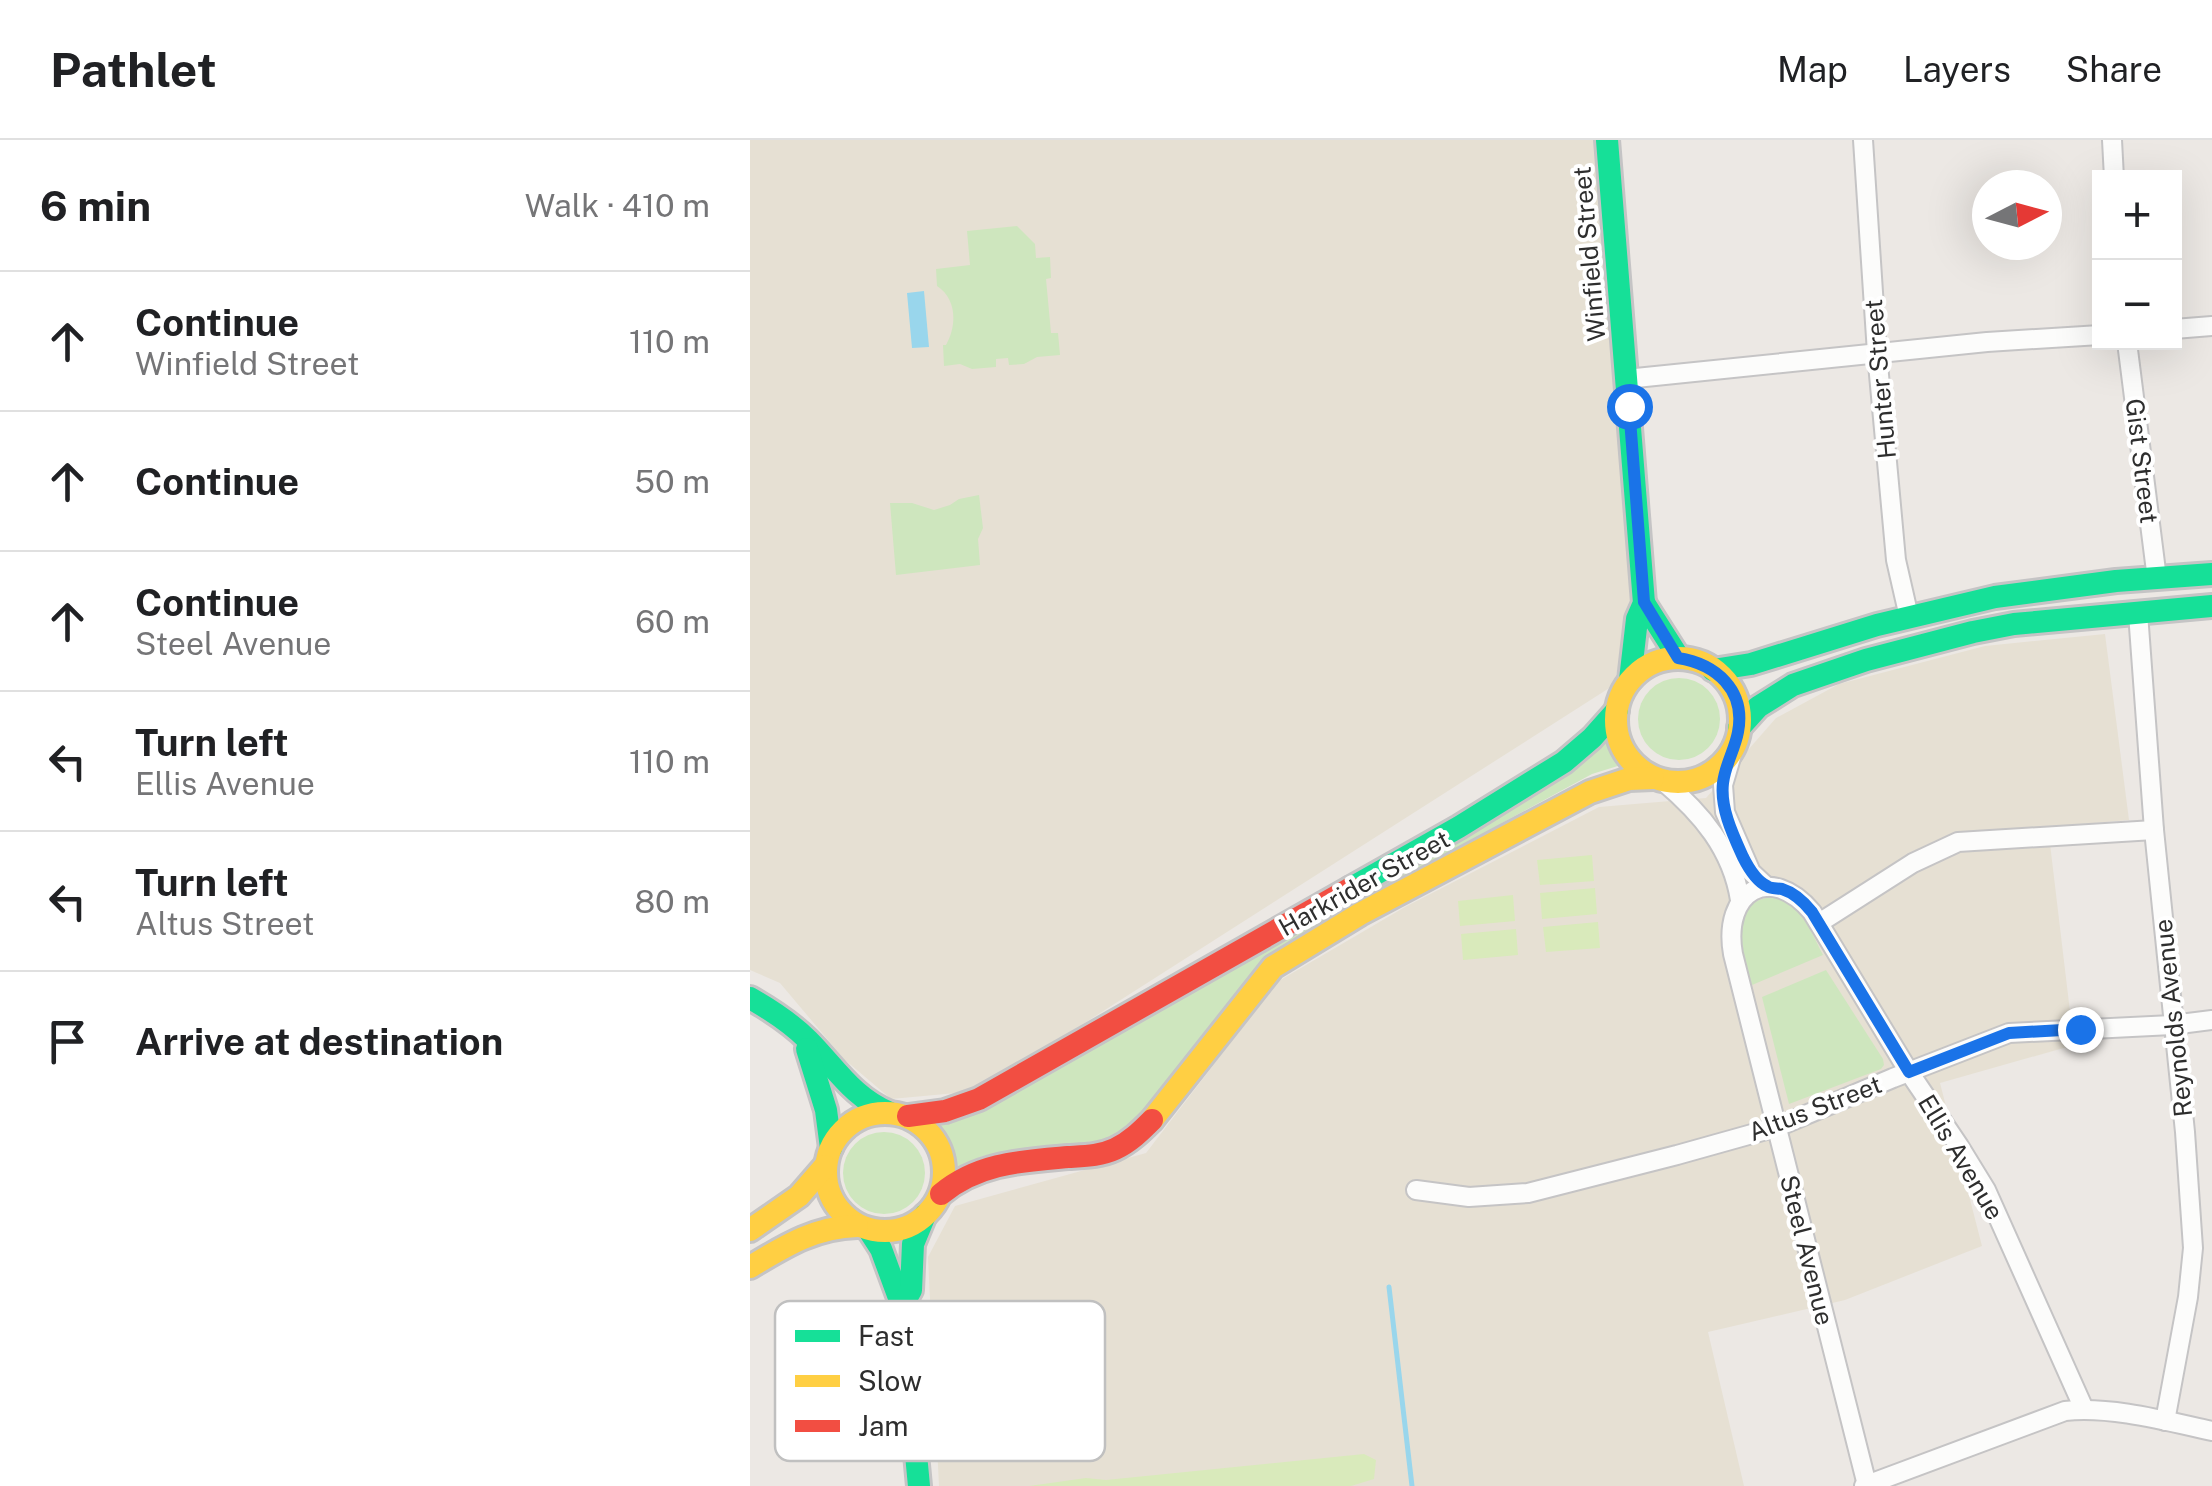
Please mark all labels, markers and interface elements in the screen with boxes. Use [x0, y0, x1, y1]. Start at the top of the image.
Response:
text: Pathlet [50, 41, 217, 98]
text: Map [1777, 49, 1848, 90]
text: Layers [1903, 49, 2011, 90]
text: Share [2066, 49, 2162, 90]
street label: Winfield Street [1566, 165, 1612, 343]
north arrow [1972, 170, 2062, 260]
map controls [2092, 170, 2182, 350]
button: + [2092, 170, 2182, 260]
text: 6 min [40, 181, 151, 230]
text: Walk · 410 m [525, 187, 710, 224]
button: − [2092, 260, 2182, 350]
street label: Hunter Street [1858, 298, 1902, 460]
text: Continue [135, 300, 299, 345]
icon: ahead [40, 314, 95, 369]
text: 110 m [629, 323, 710, 360]
text: Winfield Street [135, 345, 359, 382]
route start [1607, 384, 1653, 430]
street label: Gist Street [2119, 397, 2165, 525]
icon: ahead [40, 454, 95, 509]
text: Continue [135, 459, 299, 504]
text: 50 m [634, 463, 710, 500]
text: Continue [135, 580, 299, 625]
icon: ahead [40, 594, 95, 649]
text: 60 m [635, 603, 710, 640]
text: Steel Avenue [135, 625, 331, 662]
text: Turn left [135, 720, 289, 765]
icon: left [40, 734, 95, 789]
text: 110 m [629, 743, 710, 780]
text: Ellis Avenue [135, 765, 315, 802]
street label: Harkrider Street [1273, 824, 1455, 942]
text: Turn left [135, 860, 289, 905]
icon: left [40, 874, 95, 929]
text: 80 m [634, 883, 710, 920]
text: Altus Street [135, 905, 314, 942]
street label: Reynolds Avenue [2148, 918, 2198, 1118]
route end [2058, 1007, 2104, 1053]
icon: arrive [40, 1014, 95, 1069]
text: Arrive at destination [135, 1019, 503, 1064]
street label: Altus Street [1744, 1069, 1886, 1147]
street label: Ellis Avenue [1912, 1089, 2010, 1225]
street label: Steel Avenue [1774, 1172, 1840, 1328]
legend [775, 1301, 1105, 1461]
text: Fast [858, 1319, 914, 1352]
text: Slow [858, 1364, 922, 1397]
text: Jam [858, 1409, 909, 1442]

